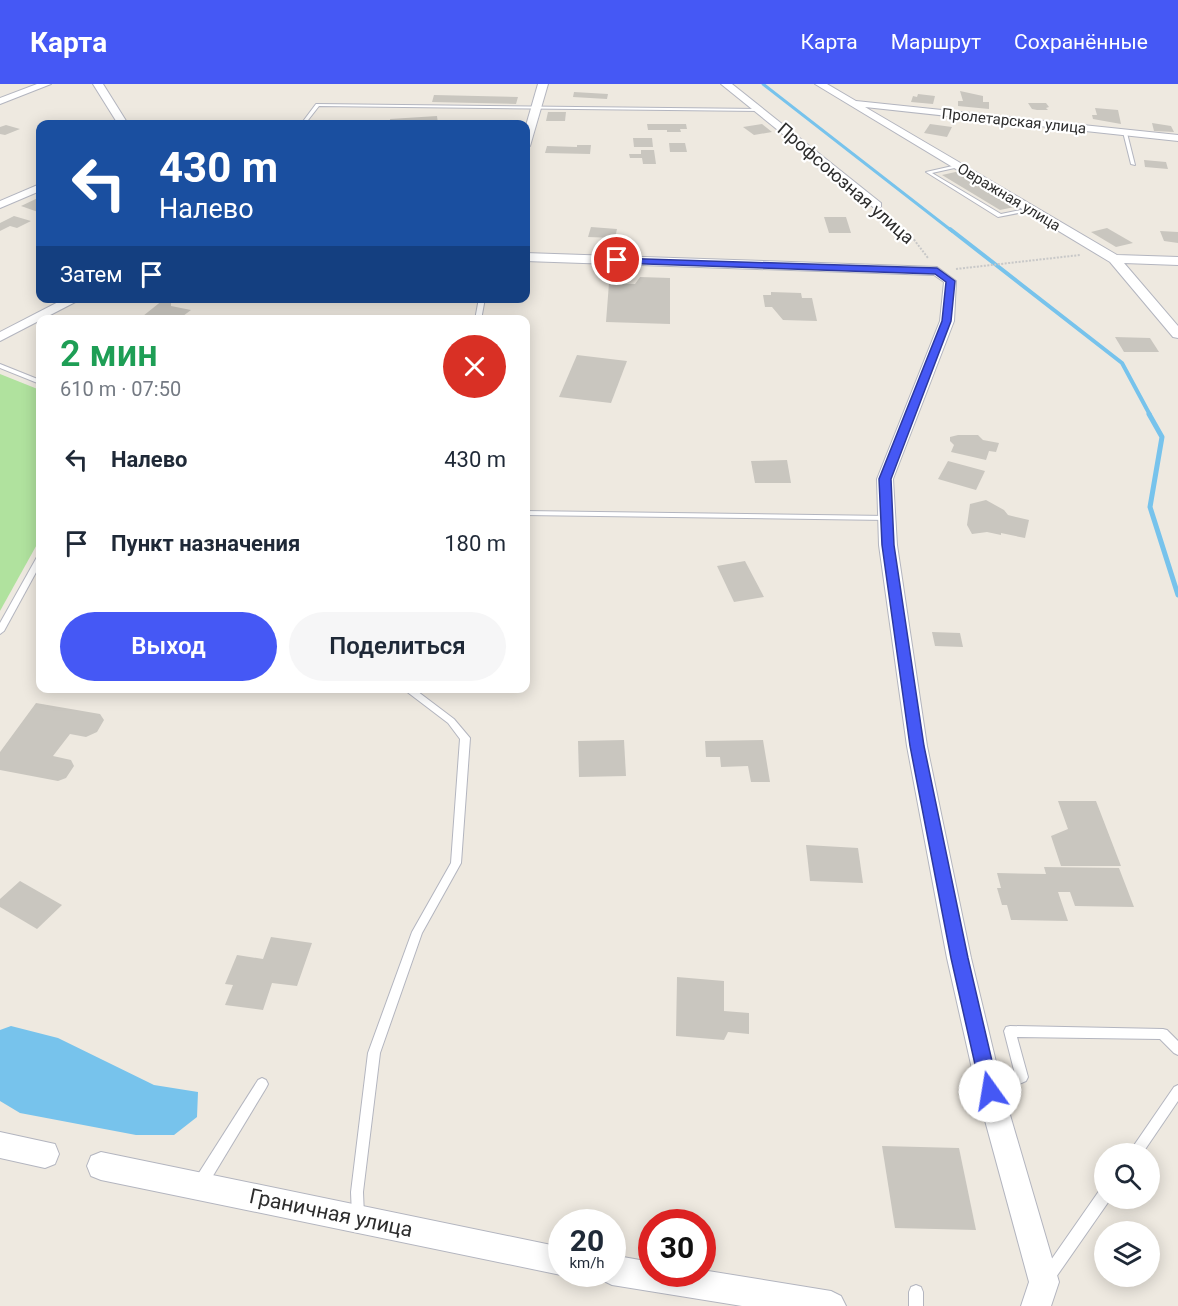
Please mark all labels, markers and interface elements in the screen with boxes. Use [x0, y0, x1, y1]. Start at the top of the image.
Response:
text: Карта [30, 26, 107, 59]
text: Карта [801, 30, 858, 54]
text: Маршрут [891, 30, 981, 54]
text: Сохранённые [1014, 30, 1148, 54]
street label: Пролетарская улица [941, 104, 1087, 138]
street label: Профсоюзная улица [774, 118, 918, 248]
text: 430 m [159, 143, 278, 192]
icon: left [60, 144, 138, 222]
street label: Овражная улица [954, 159, 1064, 235]
text: Налево [159, 193, 254, 225]
pin [591, 234, 642, 285]
icon: arrive [600, 243, 633, 276]
icon: arrive [135, 258, 168, 291]
text: Затем [60, 262, 123, 287]
text: 2 мин [60, 333, 158, 375]
button: close [443, 335, 506, 398]
text: 610 m · 07:50 [60, 377, 181, 401]
icon: left [60, 443, 93, 476]
text: Налево [111, 447, 188, 472]
text: 430 m [444, 447, 506, 472]
icon: arrive [60, 527, 93, 560]
text: Пункт назначения [111, 531, 300, 556]
text: 180 m [444, 531, 506, 556]
button: Выход [60, 612, 277, 681]
button: Поделиться [289, 612, 506, 681]
position arrow [958, 1059, 1022, 1123]
map controls [1094, 1143, 1160, 1287]
button: search [1094, 1143, 1160, 1209]
street label: Граничная улица [247, 1184, 415, 1242]
speed limit sign: 30 [638, 1209, 716, 1287]
button: layers [1094, 1221, 1160, 1287]
text: 20 [570, 1223, 604, 1258]
text: km/h [569, 1254, 605, 1272]

